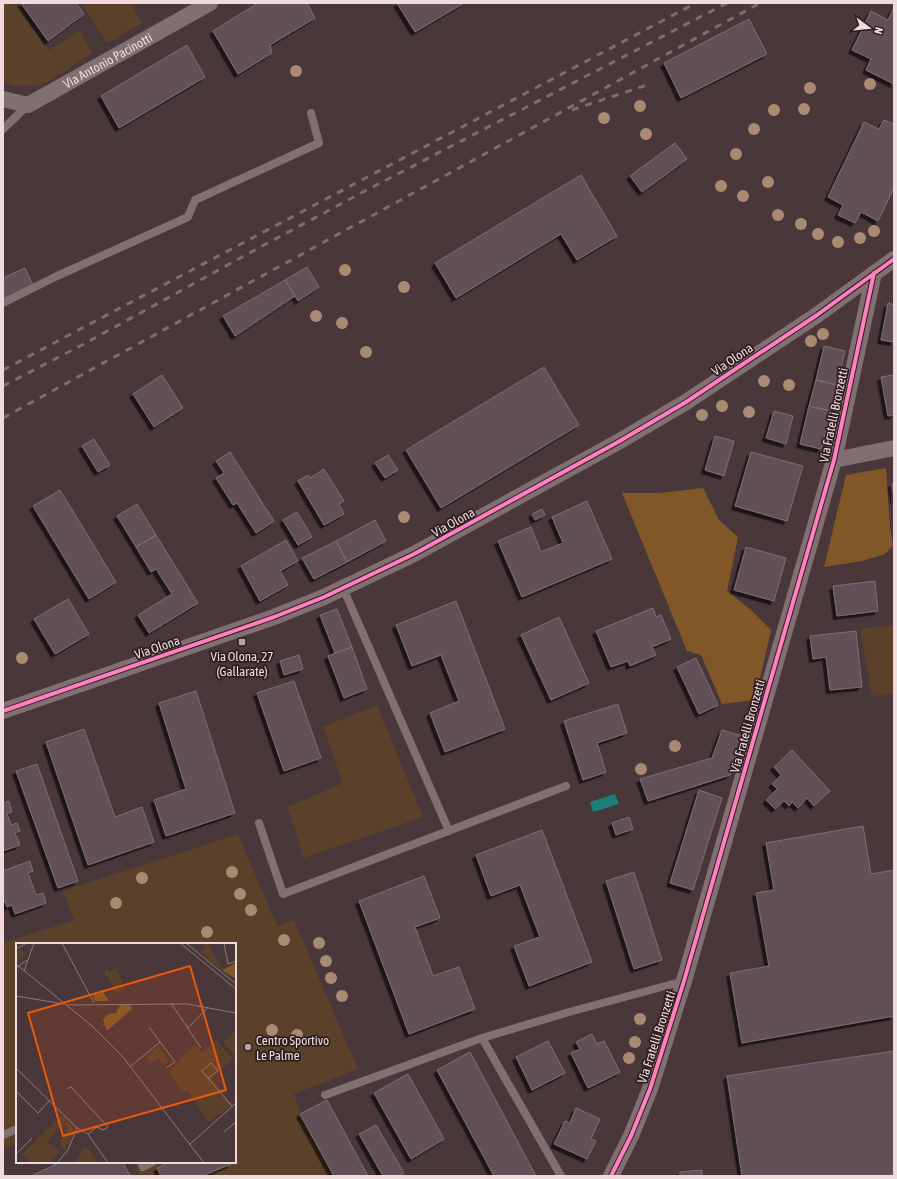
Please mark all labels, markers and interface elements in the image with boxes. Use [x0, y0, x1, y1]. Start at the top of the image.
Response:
north arrow [849, 8, 889, 48]
text: N [872, 26, 885, 36]
street label: Via Antonio Pacinotti [61, 30, 155, 92]
street label: Via Olona [709, 340, 756, 379]
street label: Via Fratelli Bronzetti [816, 366, 851, 464]
street label: Via Olona [429, 505, 477, 540]
street label: Via Olona [133, 633, 182, 662]
marker: Via Olona, 27 (Gallarate) [237, 637, 247, 647]
place label: Via Olona, 27 (Gallarate) [211, 649, 273, 679]
street label: Via Fratelli Bronzetti [727, 678, 768, 774]
inset map [16, 943, 236, 1163]
street label: Via Fratelli Bronzetti [634, 989, 678, 1085]
place label: Centro Sportivo Le Palme [256, 1033, 329, 1063]
marker: Centro Sportivo Le Palme [243, 1042, 253, 1052]

